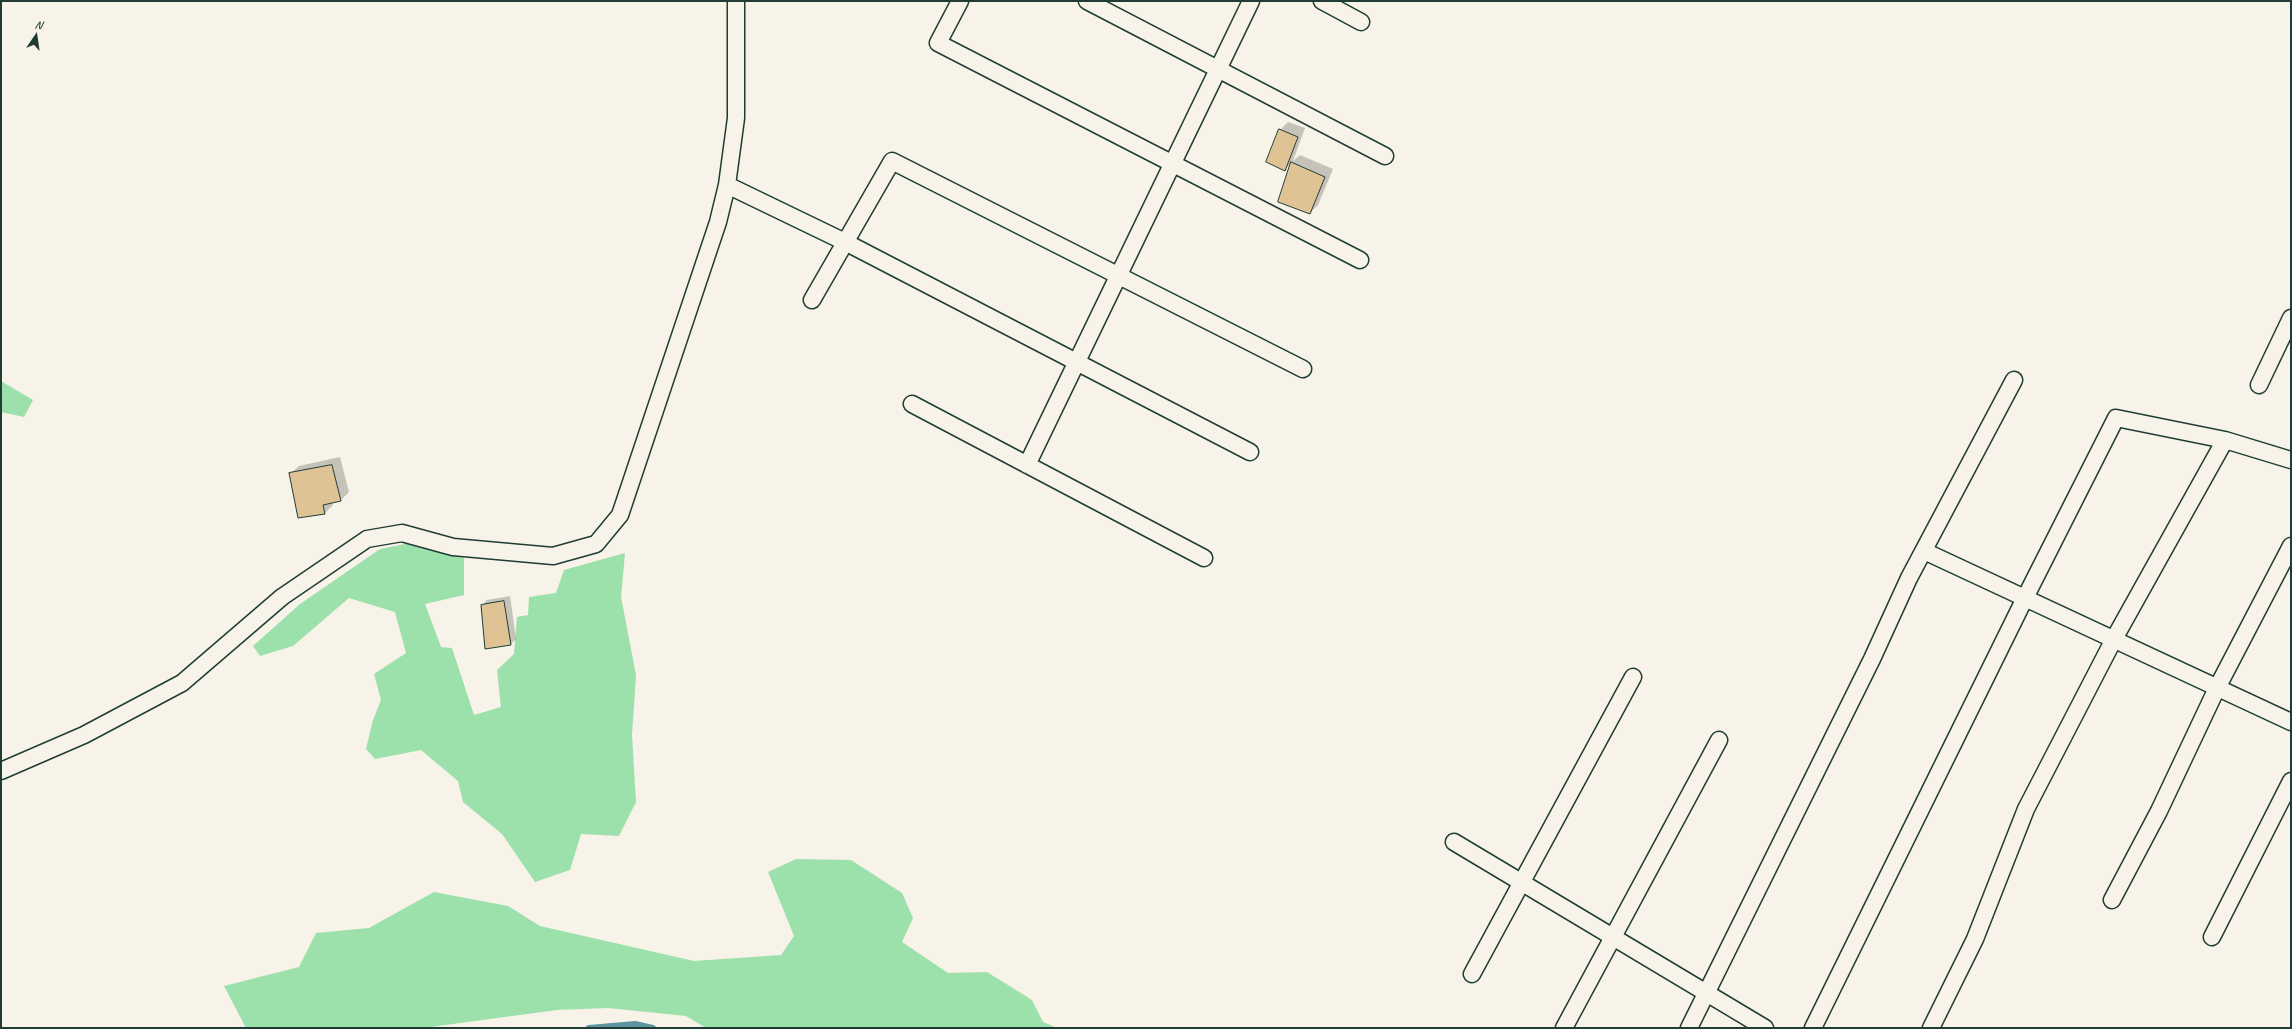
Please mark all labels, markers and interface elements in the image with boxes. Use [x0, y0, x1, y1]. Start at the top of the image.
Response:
north arrow [16, 16, 56, 56]
text: N [34, 17, 44, 32]

